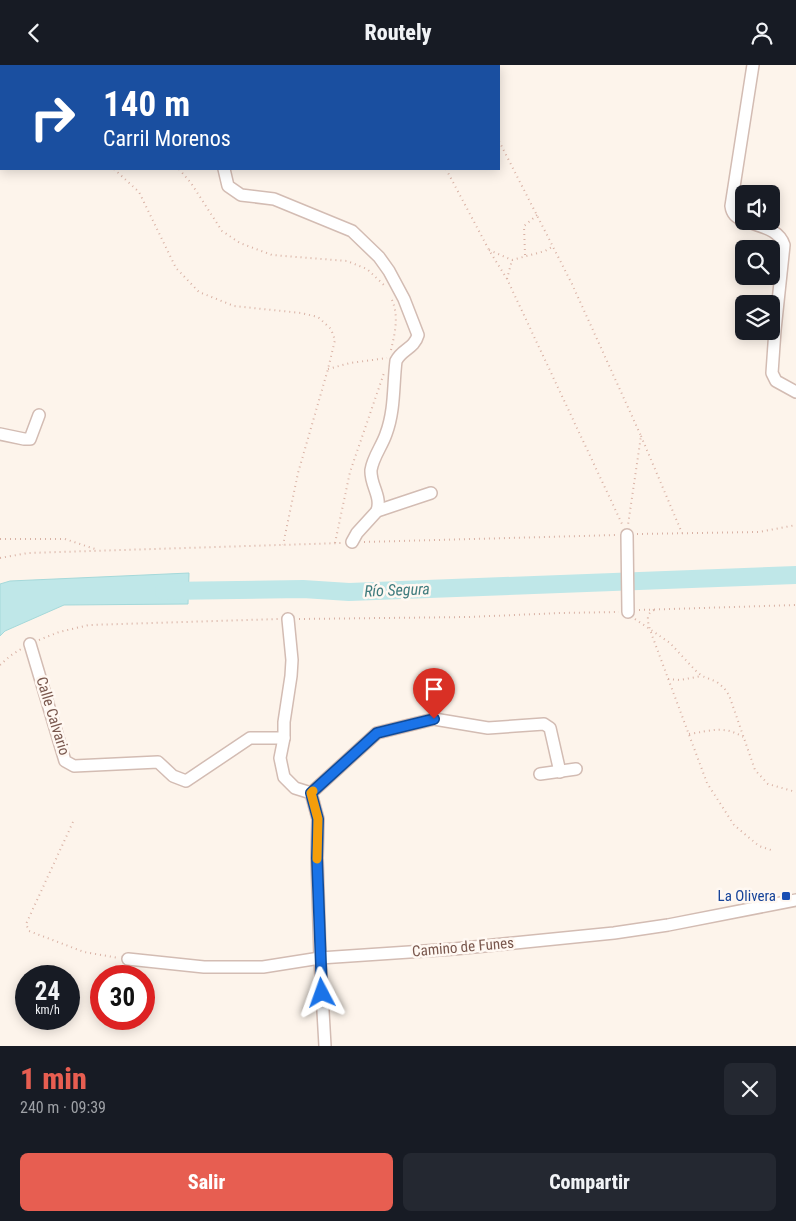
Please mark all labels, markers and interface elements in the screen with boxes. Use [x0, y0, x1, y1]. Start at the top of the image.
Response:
icon: back [20, 19, 48, 47]
icon: person [748, 19, 776, 47]
text: Routely [364, 20, 432, 45]
text: 140 m [103, 84, 190, 125]
icon: right [20, 85, 85, 150]
text: Carril Morenos [103, 126, 231, 151]
map controls [735, 185, 780, 340]
button: sound [735, 185, 780, 230]
button: search [735, 240, 780, 285]
button: layers [735, 295, 780, 340]
water label: Río Segura [364, 579, 430, 601]
pin [413, 668, 455, 719]
street label: Calle Calvario [33, 675, 73, 757]
icon: arrive [420, 675, 448, 703]
place label: La Olivera [718, 887, 776, 905]
marker: La Olivera [780, 890, 792, 902]
street label: Camino de Funes [411, 934, 515, 960]
speed limit sign: 30 [90, 965, 155, 1030]
position arrow [295, 966, 347, 1018]
text: 24 [35, 977, 60, 1006]
text: km/h [35, 1003, 60, 1017]
text: 1 min [20, 1061, 87, 1096]
button: close [724, 1063, 776, 1115]
text: 240 m · 09:39 [20, 1098, 106, 1117]
button: Salir [20, 1153, 393, 1211]
button: Compartir [403, 1153, 776, 1211]

